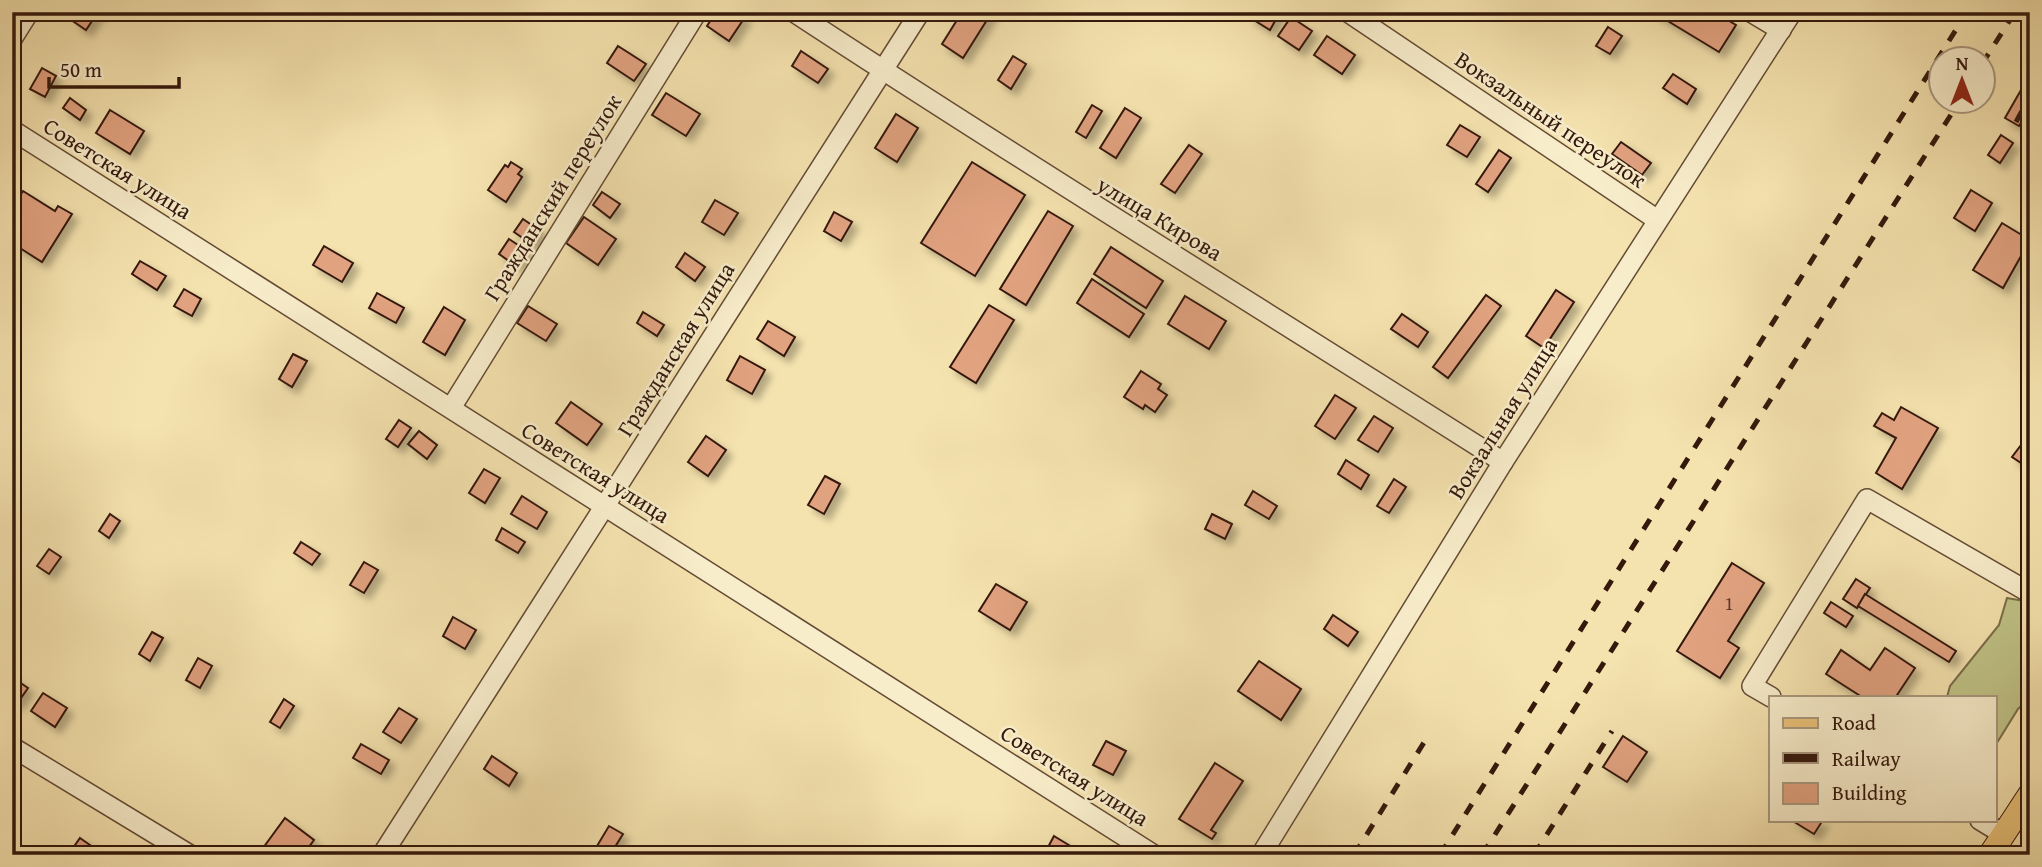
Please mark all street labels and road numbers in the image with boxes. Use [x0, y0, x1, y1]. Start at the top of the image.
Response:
street label: Вокзальный переулок [1449, 43, 1653, 195]
street label: Гражданский переулок [475, 87, 629, 307]
street label: Советская улица [37, 109, 199, 227]
street label: улица Кирова [1090, 167, 1229, 269]
street label: Гражданская улица [608, 255, 742, 443]
street label: Вокзальная улица [1439, 331, 1565, 505]
street label: Советская улица [515, 413, 677, 531]
street label: Советская улица [994, 716, 1156, 834]

